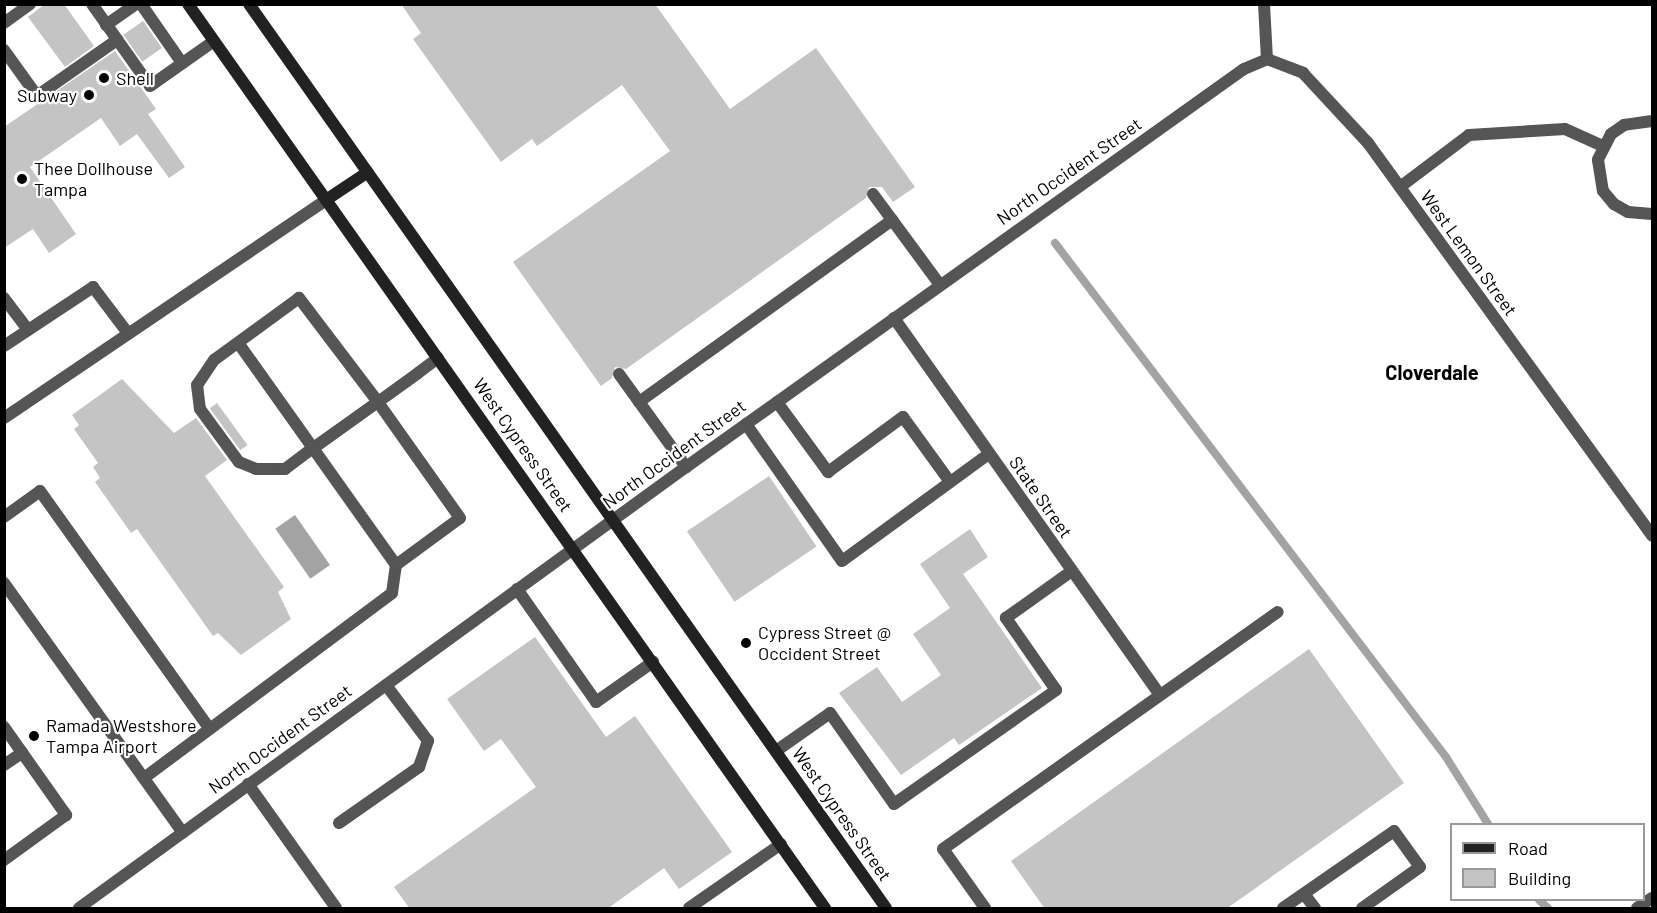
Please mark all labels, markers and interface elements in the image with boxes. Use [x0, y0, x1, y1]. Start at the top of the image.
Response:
place label: Shell [116, 67, 154, 89]
marker: Shell [97, 71, 111, 85]
place label: Subway [17, 84, 77, 106]
marker: Subway [82, 88, 96, 102]
street label: North Occident Street [993, 113, 1145, 229]
place label: Thee Dollhouse Tampa [34, 158, 153, 201]
marker: Thee Dollhouse Tampa [15, 172, 29, 186]
street label: West Lemon Street [1416, 186, 1522, 320]
district label: Cloverdale [1385, 360, 1479, 384]
street label: West Cypress Street [469, 374, 577, 516]
street label: North Occident Street [598, 395, 750, 513]
street label: State Street [1005, 452, 1077, 542]
place label: Cypress Street @ Occident Street [758, 622, 891, 664]
marker: Cypress Street @ Occident Street [739, 636, 753, 650]
street label: North Occident Street [204, 680, 356, 798]
place label: Ramada Westshore Tampa Airport [46, 715, 197, 758]
marker: Ramada Westshore Tampa Airport [27, 729, 41, 743]
street label: West Cypress Street [788, 743, 896, 885]
legend [1450, 823, 1645, 901]
text: Road [1508, 837, 1548, 859]
text: Building [1508, 867, 1571, 889]

